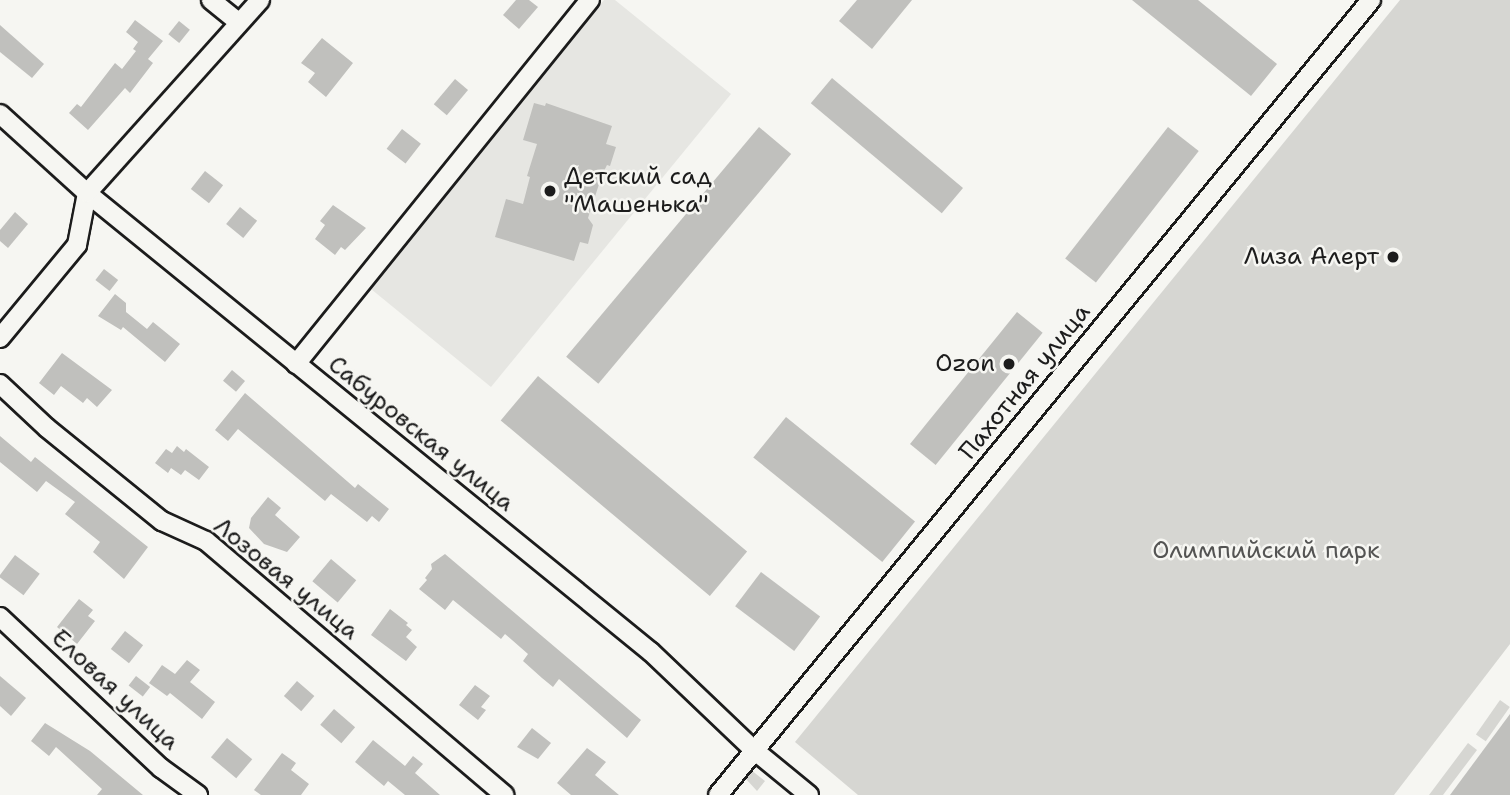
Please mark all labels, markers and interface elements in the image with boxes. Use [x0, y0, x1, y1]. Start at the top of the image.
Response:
place label: Детский сад "Машенька" [564, 163, 712, 219]
marker: Детский сад "Машенька" [542, 183, 558, 199]
place label: Лиза Алерт [1244, 243, 1379, 271]
marker: Лиза Алерт [1385, 249, 1401, 265]
street label: Пахотная улица [953, 298, 1097, 466]
street label: Сабуровская улица [322, 350, 520, 518]
place label: Ozon [935, 350, 995, 378]
marker: Ozon [1001, 356, 1017, 372]
street label: Лозовая улица [208, 512, 364, 646]
park label: Олимпийский парк [1152, 537, 1380, 565]
street label: Еловая улица [45, 624, 185, 756]

